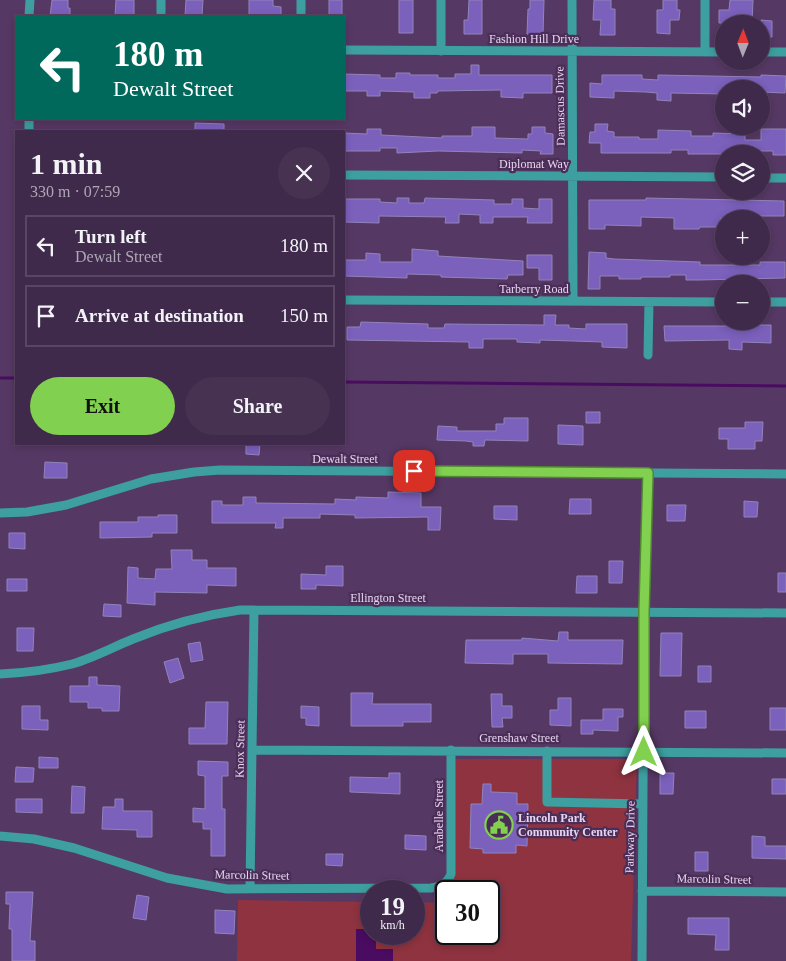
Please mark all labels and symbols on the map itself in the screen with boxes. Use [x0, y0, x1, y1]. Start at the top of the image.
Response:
north arrow [715, 15, 770, 70]
street label: Fashion Hill Drive [489, 32, 579, 46]
street label: Damascus Drive [552, 66, 568, 146]
street label: Diplomat Way [499, 157, 569, 171]
street label: Tarberry Road [499, 282, 569, 296]
pin [393, 450, 435, 492]
street label: Dewalt Street [312, 452, 378, 466]
street label: Ellington Street [350, 591, 426, 605]
street label: Knox Street [232, 719, 248, 778]
position arrow [617, 725, 669, 777]
street label: Grenshaw Street [479, 731, 559, 745]
street label: Arabelle Street [432, 779, 446, 852]
street label: Parkway Drive [622, 801, 638, 873]
public building icon: Lincoln Park Community Center [484, 810, 514, 840]
place label: Lincoln Park Community Center [518, 811, 618, 839]
street label: Marcolin Street [214, 867, 290, 883]
street label: Marcolin Street [676, 871, 752, 887]
speed limit sign: 30 [435, 880, 500, 945]

